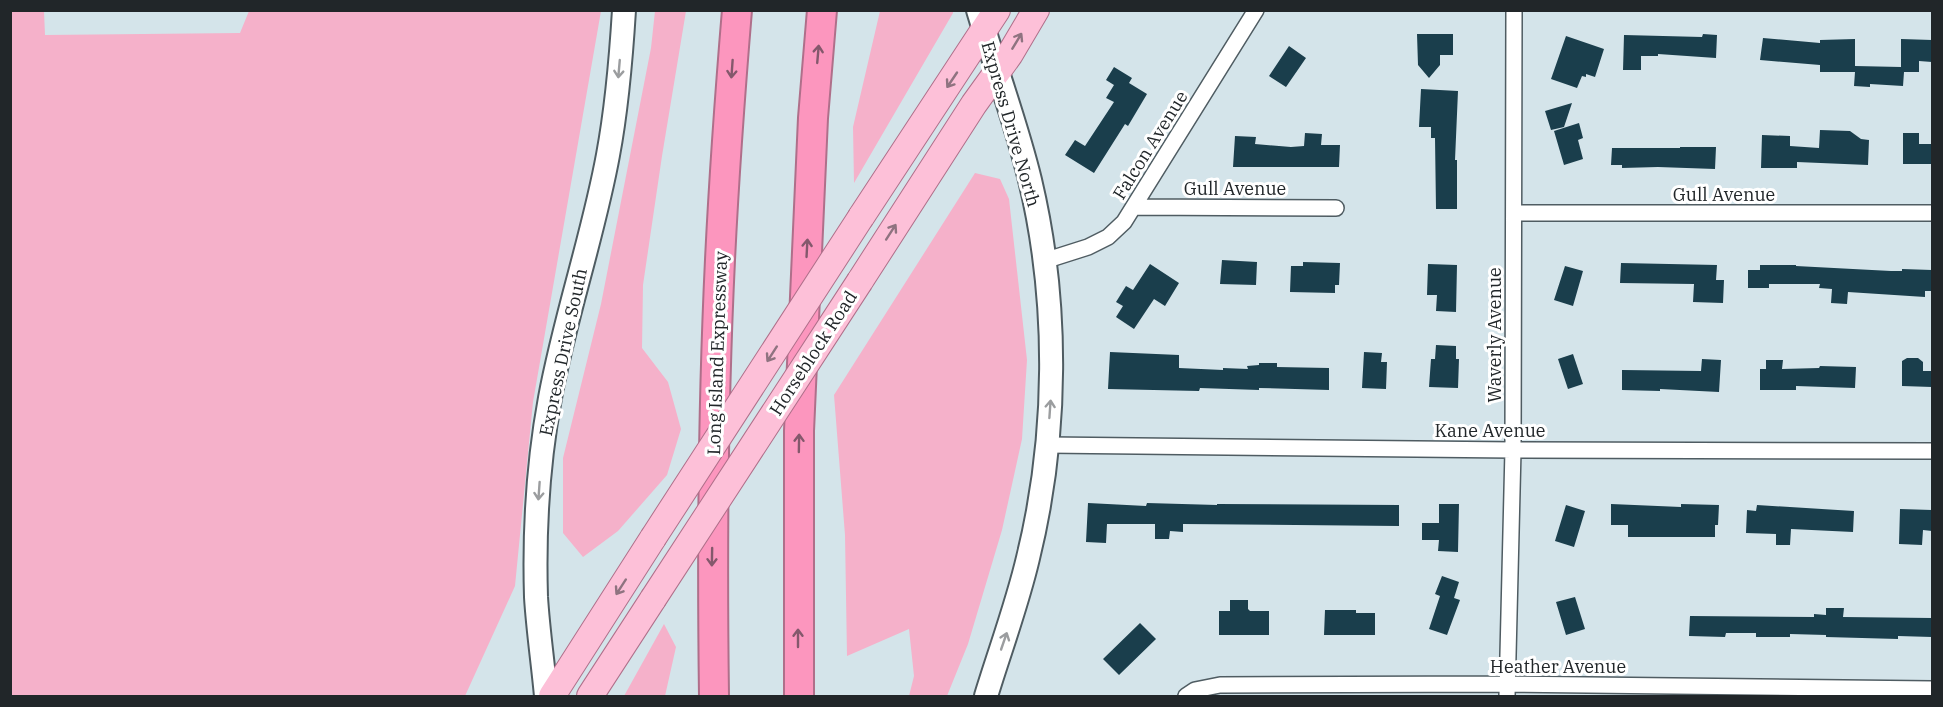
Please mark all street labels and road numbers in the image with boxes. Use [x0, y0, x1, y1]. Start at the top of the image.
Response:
street label: Express Drive North [976, 38, 1046, 210]
street label: Falcon Avenue [1107, 86, 1193, 204]
street label: Gull Avenue [1184, 177, 1286, 200]
street label: Gull Avenue [1673, 183, 1775, 206]
street label: Long Island Expressway [702, 250, 732, 455]
street label: Express Drive South [534, 266, 592, 438]
street label: Waverly Avenue [1483, 267, 1506, 403]
street label: Horseblock Road [764, 286, 862, 420]
street label: Kane Avenue [1435, 419, 1545, 442]
street label: Heather Avenue [1490, 655, 1626, 678]

